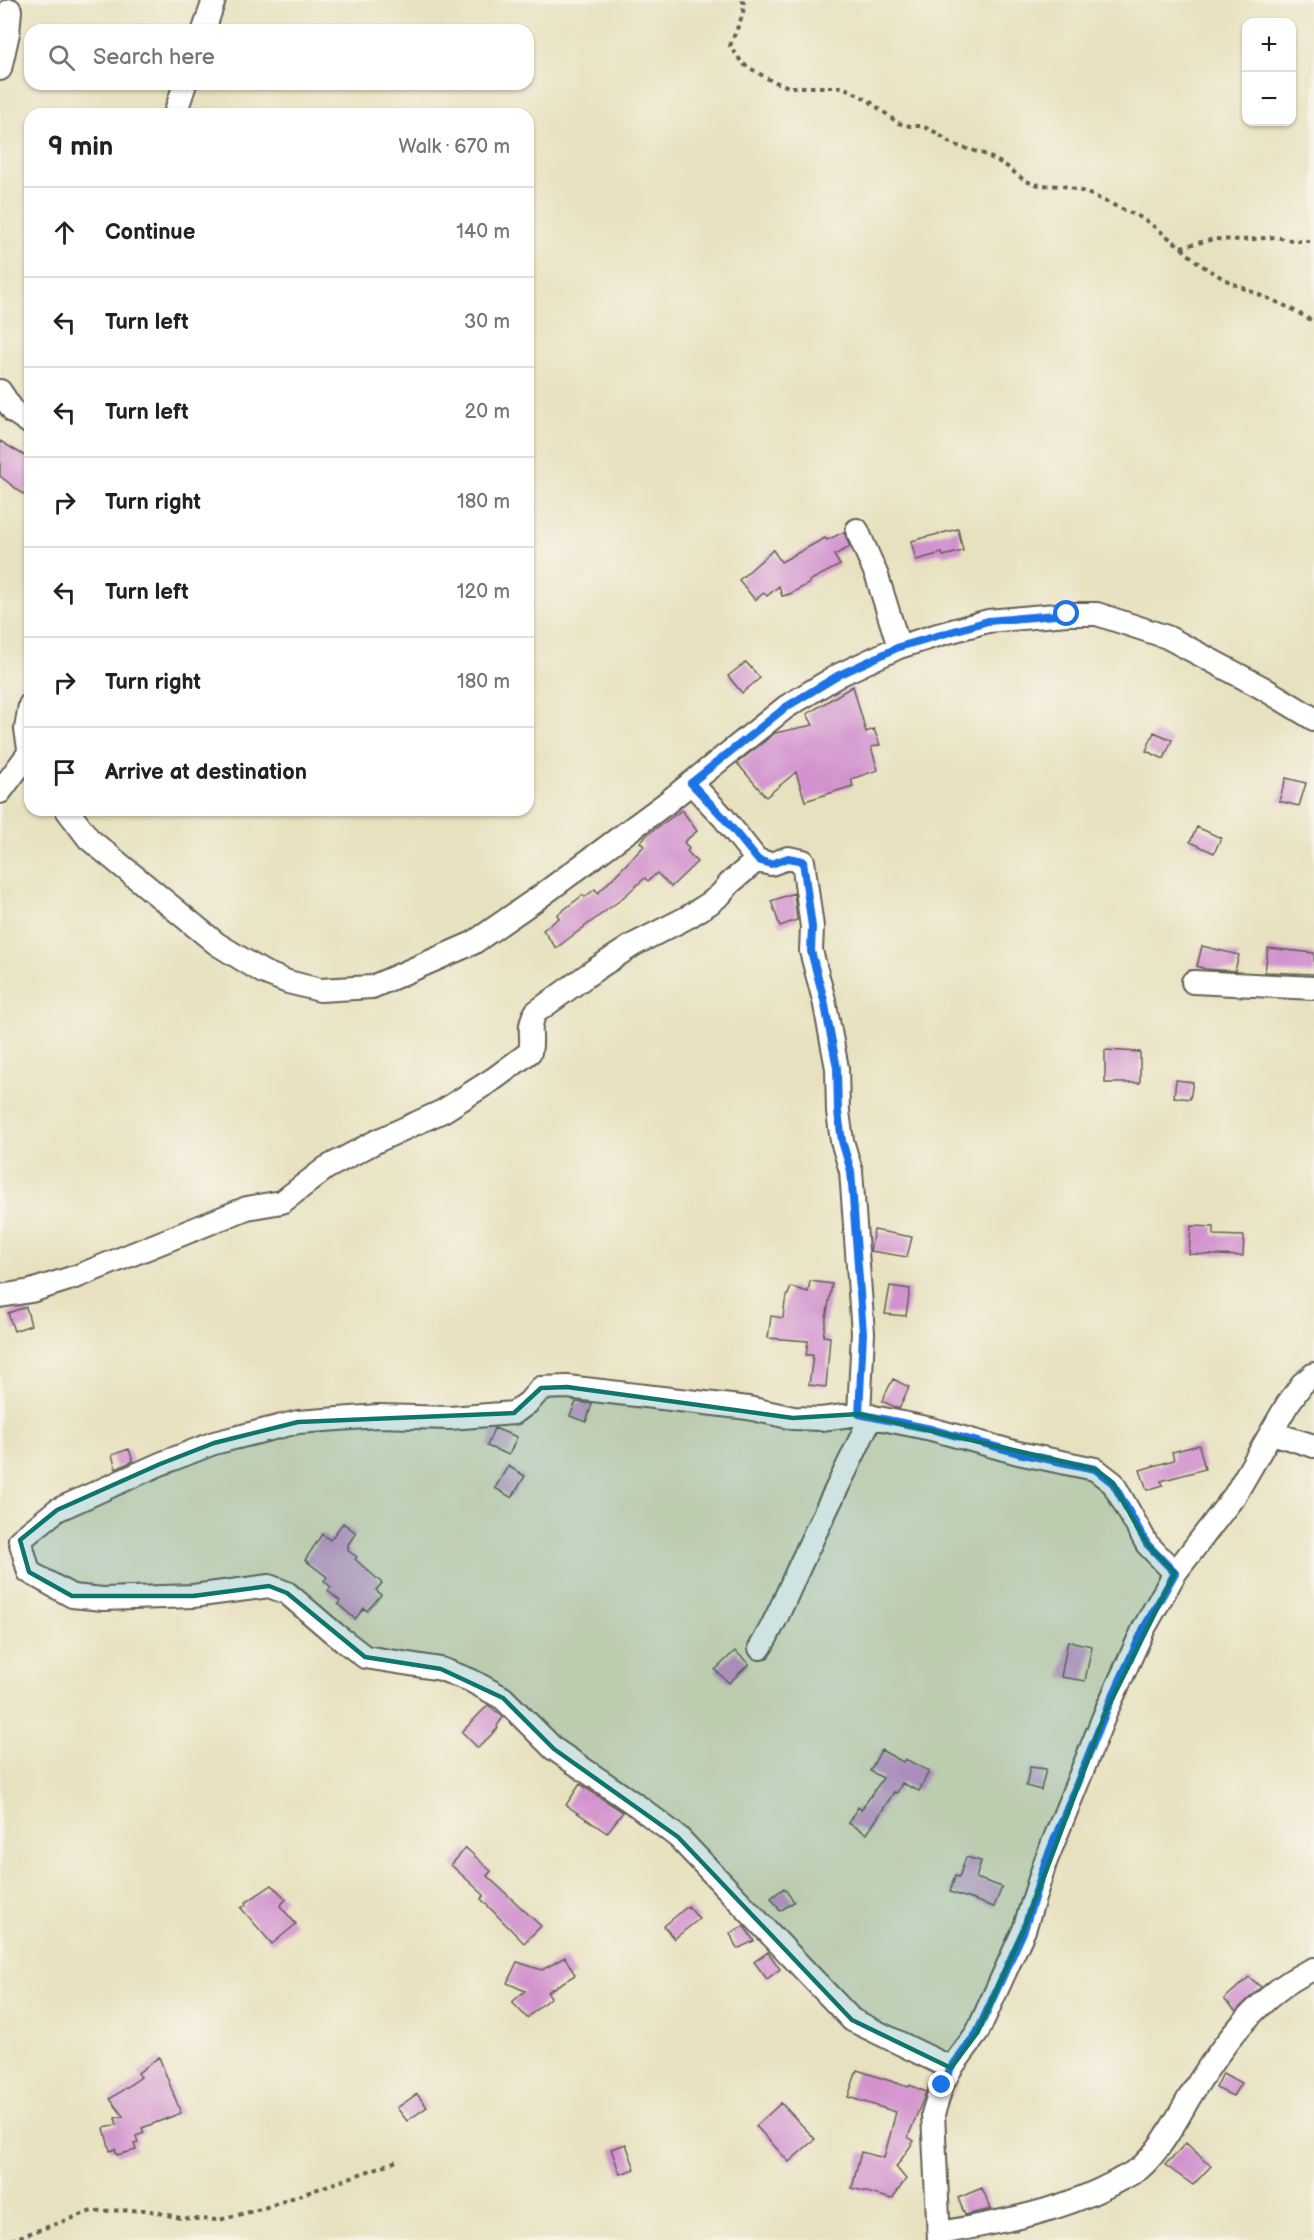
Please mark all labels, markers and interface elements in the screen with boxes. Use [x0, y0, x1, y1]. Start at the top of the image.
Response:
map controls [1242, 18, 1296, 126]
button: + [1242, 18, 1296, 72]
search box [24, 24, 534, 90]
icon: search [45, 41, 78, 74]
text: Search here [93, 44, 215, 71]
button: − [1242, 72, 1296, 126]
text: 9 min [48, 132, 113, 163]
text: Walk · 670 m [399, 135, 510, 159]
icon: ahead [48, 216, 81, 249]
text: Continue [105, 219, 195, 246]
text: 140 m [456, 220, 510, 244]
icon: left [48, 306, 81, 339]
text: Turn left [105, 309, 189, 336]
text: 30 m [464, 310, 510, 334]
icon: left [48, 396, 81, 429]
text: Turn left [105, 399, 189, 426]
text: 20 m [465, 400, 510, 424]
icon: right [48, 486, 81, 519]
text: Turn right [105, 489, 201, 516]
text: 180 m [457, 490, 510, 514]
icon: left [48, 576, 81, 609]
text: Turn left [105, 579, 189, 606]
text: 120 m [457, 580, 510, 604]
route start [1053, 600, 1079, 626]
icon: right [48, 666, 81, 699]
text: Turn right [105, 669, 201, 696]
text: 180 m [457, 670, 510, 694]
icon: arrive [48, 756, 81, 789]
text: Arrive at destination [105, 759, 307, 786]
route end [928, 2071, 954, 2097]

